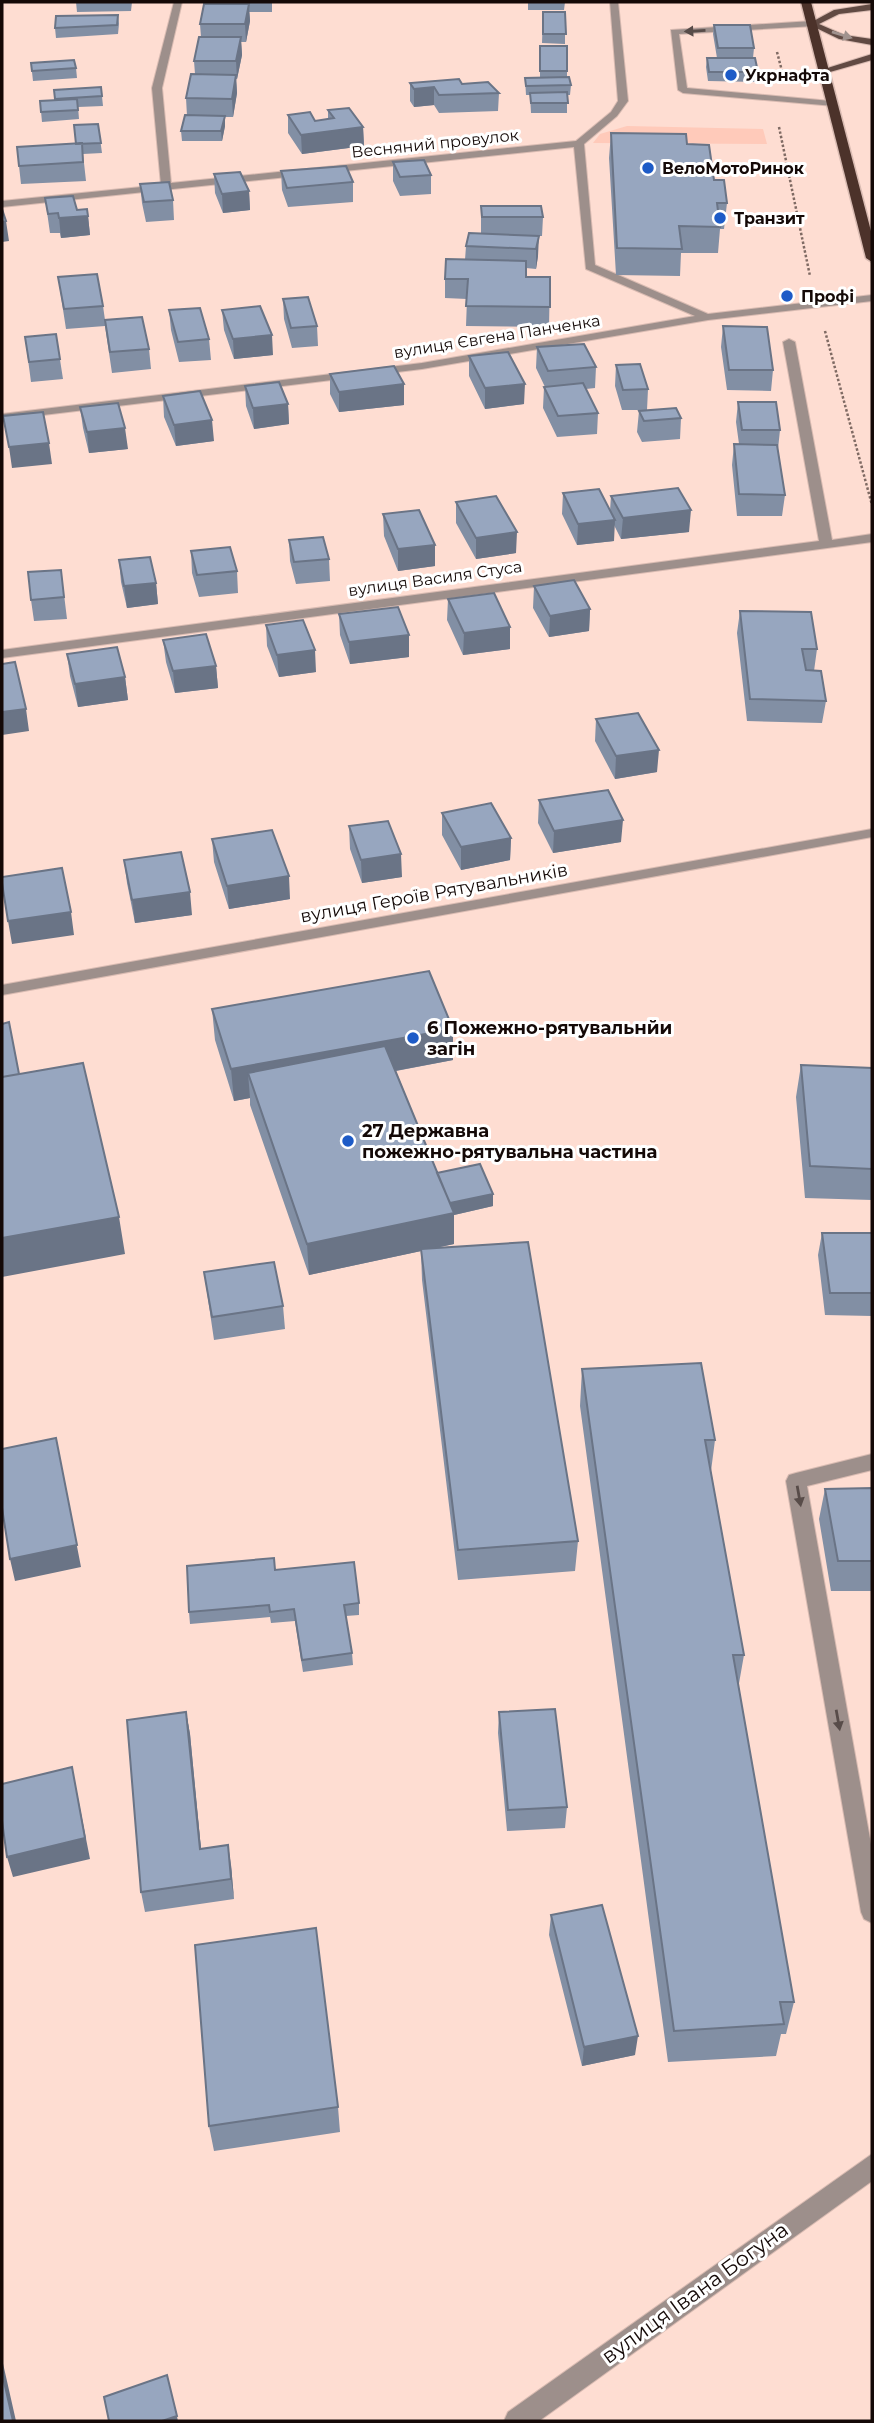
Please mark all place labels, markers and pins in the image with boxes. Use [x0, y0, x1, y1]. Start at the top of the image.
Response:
place label: Укрнафта [745, 66, 830, 85]
marker: Укрнафта [723, 67, 739, 83]
place label: ВелоМотоРинок [662, 159, 805, 178]
marker: ВелоМотоРинок [640, 160, 656, 176]
place label: Транзит [734, 209, 805, 228]
marker: Транзит [712, 210, 728, 226]
place label: Профі [801, 287, 854, 306]
marker: Профі [779, 288, 795, 304]
place label: 6 Пожежно-рятувальнйи загін [427, 1017, 672, 1060]
marker: 6 Пожежно-рятувальнйи загін [405, 1030, 421, 1046]
place label: 27 Державна пожежно-рятувальна частина [362, 1120, 657, 1163]
marker: 27 Державна пожежно-рятувальна частина [340, 1133, 356, 1149]

